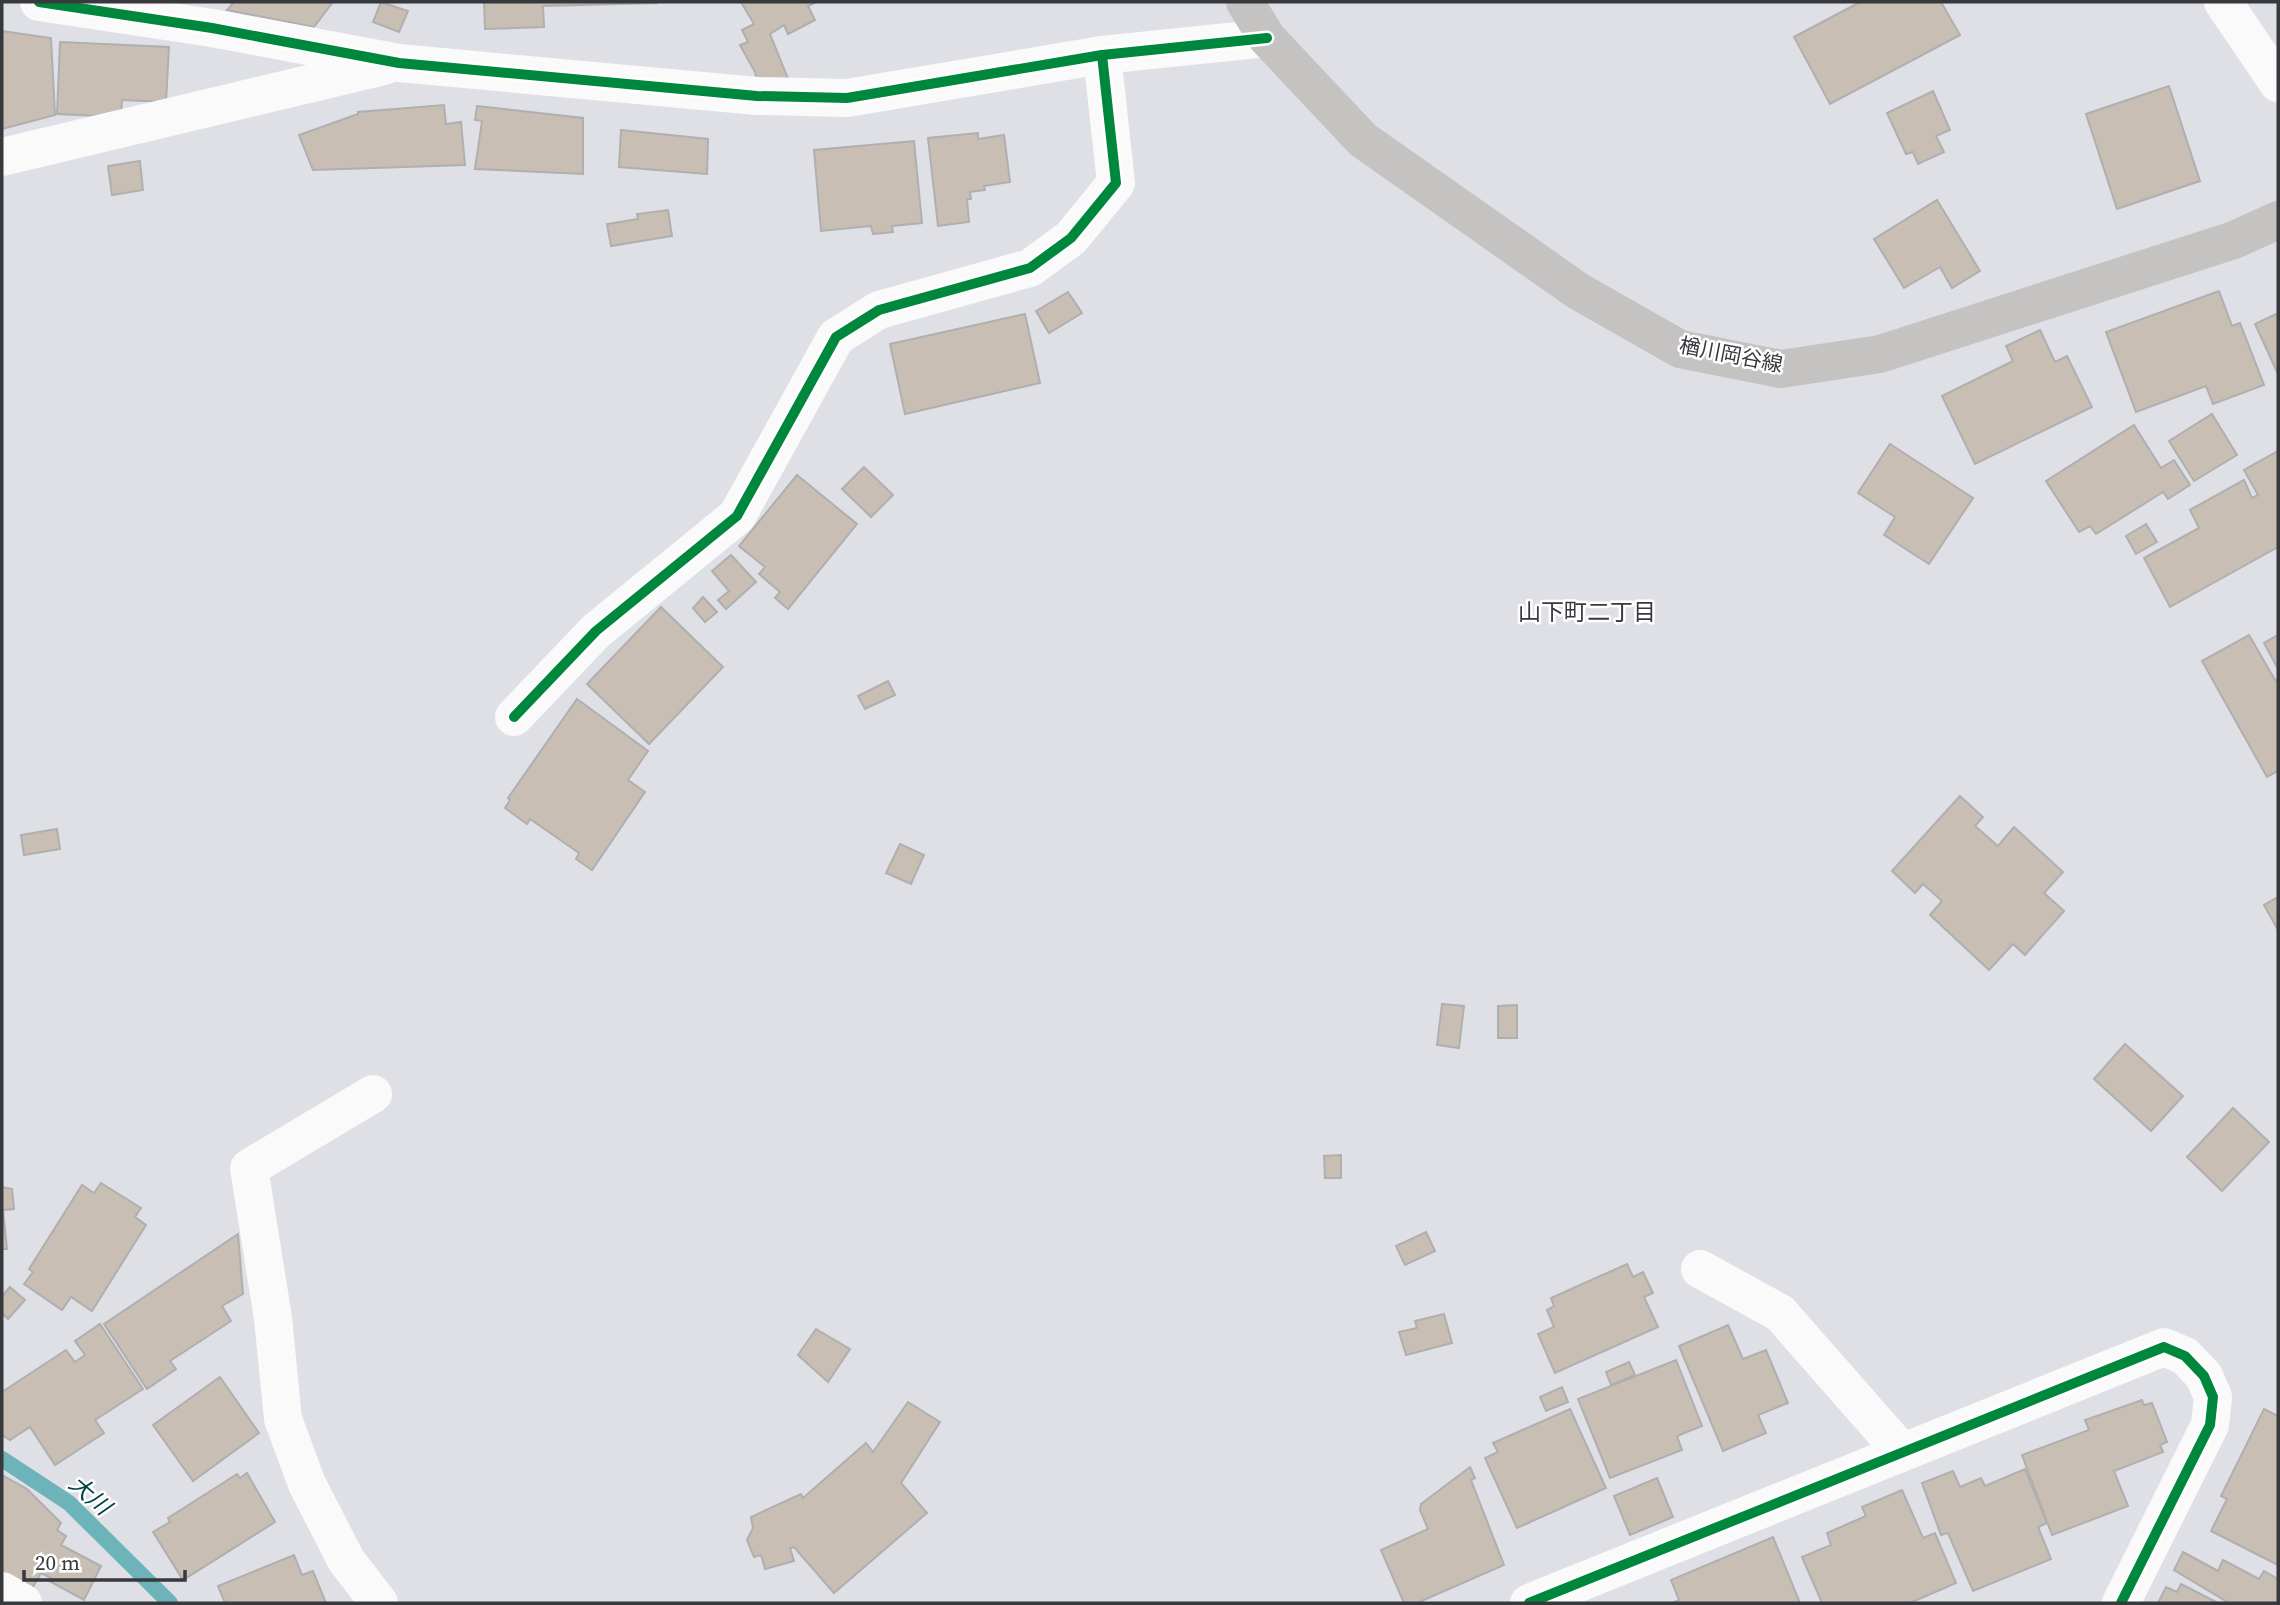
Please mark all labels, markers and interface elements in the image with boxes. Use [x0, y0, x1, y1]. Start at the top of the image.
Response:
street label: 楢川岡谷線 [1677, 330, 1785, 379]
district label: 山下町二丁目 [1518, 596, 1656, 628]
water label: 大川 [62, 1468, 120, 1524]
scale bar [24, 1538, 186, 1582]
text: 20 m [35, 1548, 80, 1577]

